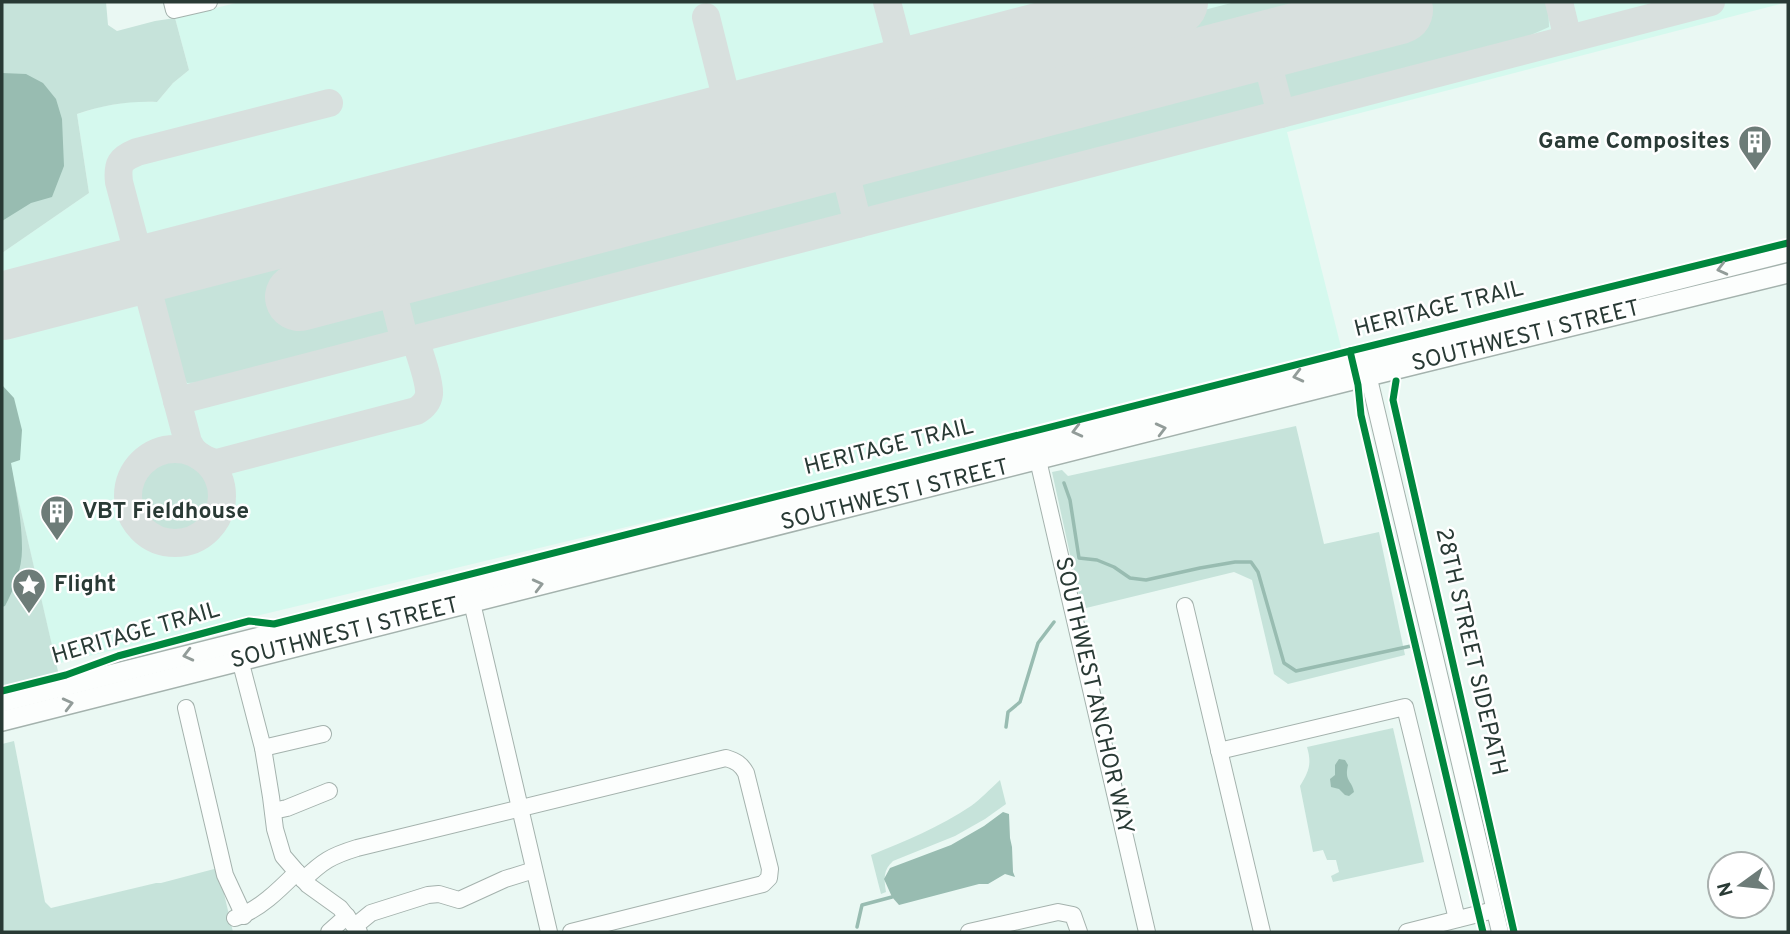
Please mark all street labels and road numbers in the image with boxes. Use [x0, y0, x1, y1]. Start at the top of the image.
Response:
street label: HERITAGE TRAIL [1351, 275, 1527, 345]
street label: SOUTHWEST I STREET [1409, 295, 1643, 379]
street label: HERITAGE TRAIL [801, 413, 977, 483]
street label: SOUTHWEST I STREET [778, 454, 1012, 538]
street label: 28TH STREET SIDEPATH [1427, 525, 1513, 779]
street label: SOUTHWEST ANCHOR WAY [1047, 554, 1139, 838]
street label: SOUTHWEST I STREET [228, 592, 462, 676]
street label: HERITAGE TRAIL [49, 596, 223, 672]

